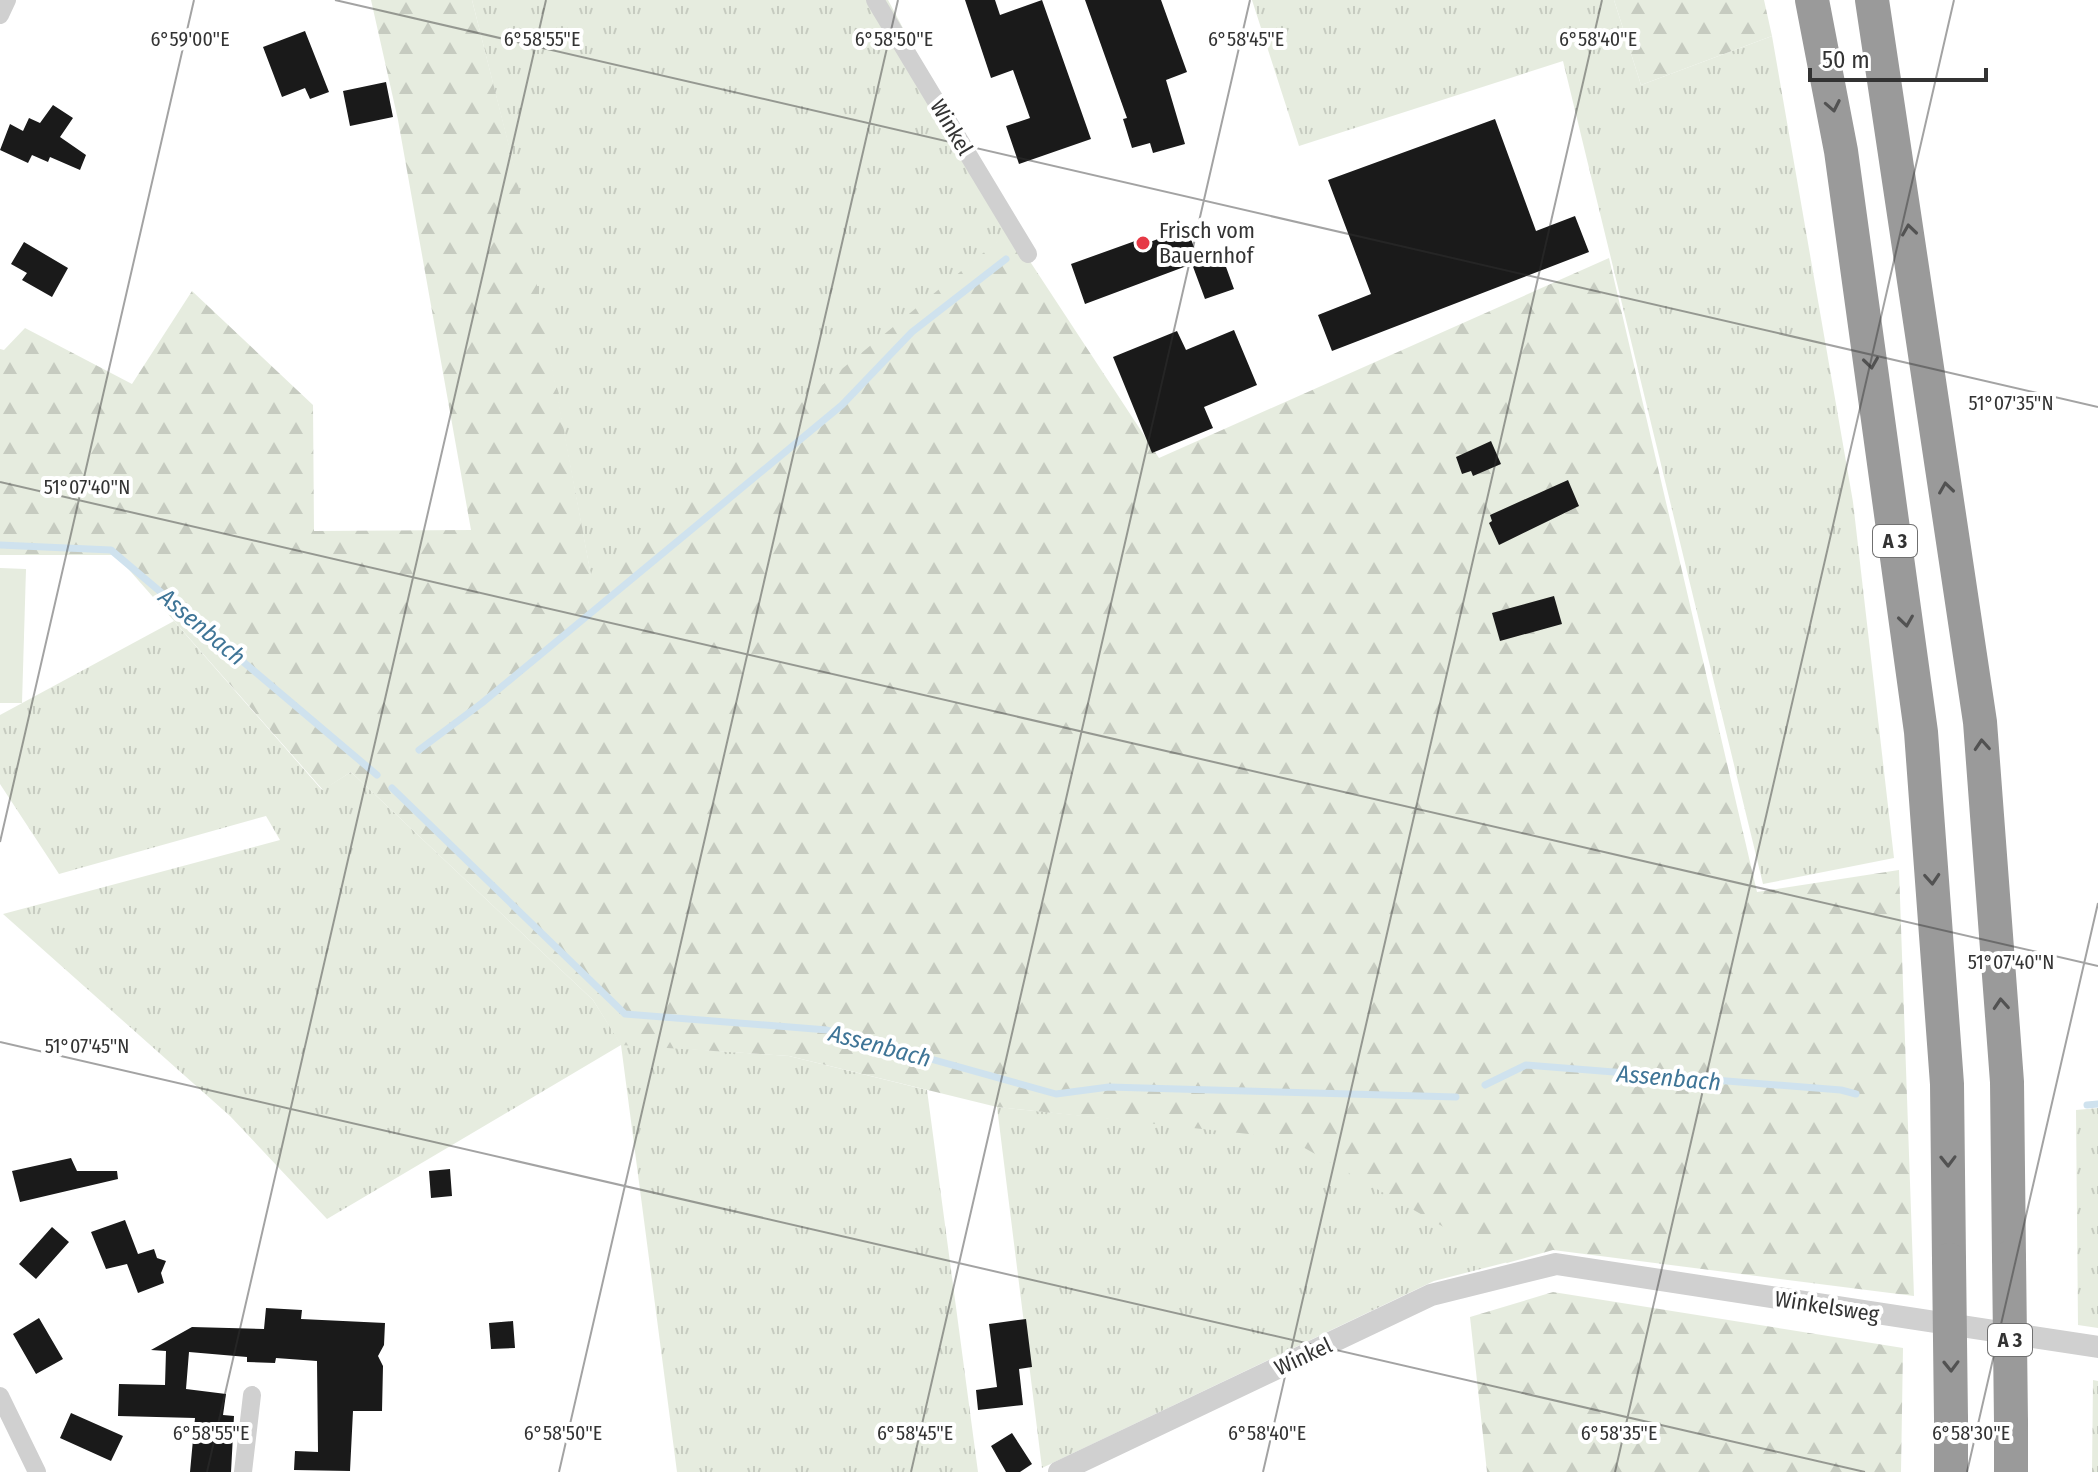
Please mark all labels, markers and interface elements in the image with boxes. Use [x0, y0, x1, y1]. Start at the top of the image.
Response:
text: 6°59'00"E [150, 27, 230, 51]
text: 6°58'55"E [504, 27, 580, 51]
text: 6°58'50"E [855, 27, 933, 51]
text: 6°58'45"E [1208, 27, 1284, 51]
text: 6°58'40"E [1559, 27, 1637, 51]
scale bar [1810, 32, 1986, 82]
text: 50 m [1822, 46, 1870, 74]
street label: Winkel [924, 94, 979, 160]
one-way arrow [1823, 99, 1840, 113]
place label: Frisch vom Bauernhof [1159, 217, 1255, 269]
one-way arrow [1901, 223, 1918, 237]
marker: Frisch vom Bauernhof [1134, 234, 1152, 252]
one-way arrow [1862, 357, 1879, 370]
text: 51°07'35"N [1968, 391, 2054, 415]
text: 51°07'40"N [44, 475, 130, 499]
one-way arrow [1938, 481, 1955, 494]
road number: A 3 [1873, 525, 1917, 557]
water label: Assenbach [152, 582, 251, 671]
one-way arrow [1897, 614, 1914, 628]
one-way arrow [1974, 738, 1991, 751]
one-way arrow [1923, 873, 1940, 886]
text: 51°07'40"N [1968, 950, 2054, 974]
one-way arrow [1993, 997, 2010, 1010]
water label: Assenbach [825, 1019, 934, 1073]
text: 51°07'45"N [45, 1034, 129, 1058]
water label: Assenbach [1615, 1059, 1722, 1096]
one-way arrow [1939, 1156, 1957, 1168]
street label: Winkelsweg [1773, 1285, 1882, 1328]
road number: A 3 [1988, 1324, 2032, 1356]
street label: Winkel [1270, 1331, 1336, 1381]
one-way arrow [1942, 1360, 1959, 1373]
text: 6°58'55"E [173, 1421, 249, 1445]
text: 6°58'50"E [524, 1421, 602, 1445]
text: 6°58'45"E [877, 1421, 953, 1445]
text: 6°58'40"E [1228, 1421, 1306, 1445]
text: 6°58'35"E [1581, 1421, 1657, 1445]
text: 6°58'30"E [1932, 1421, 2010, 1445]

